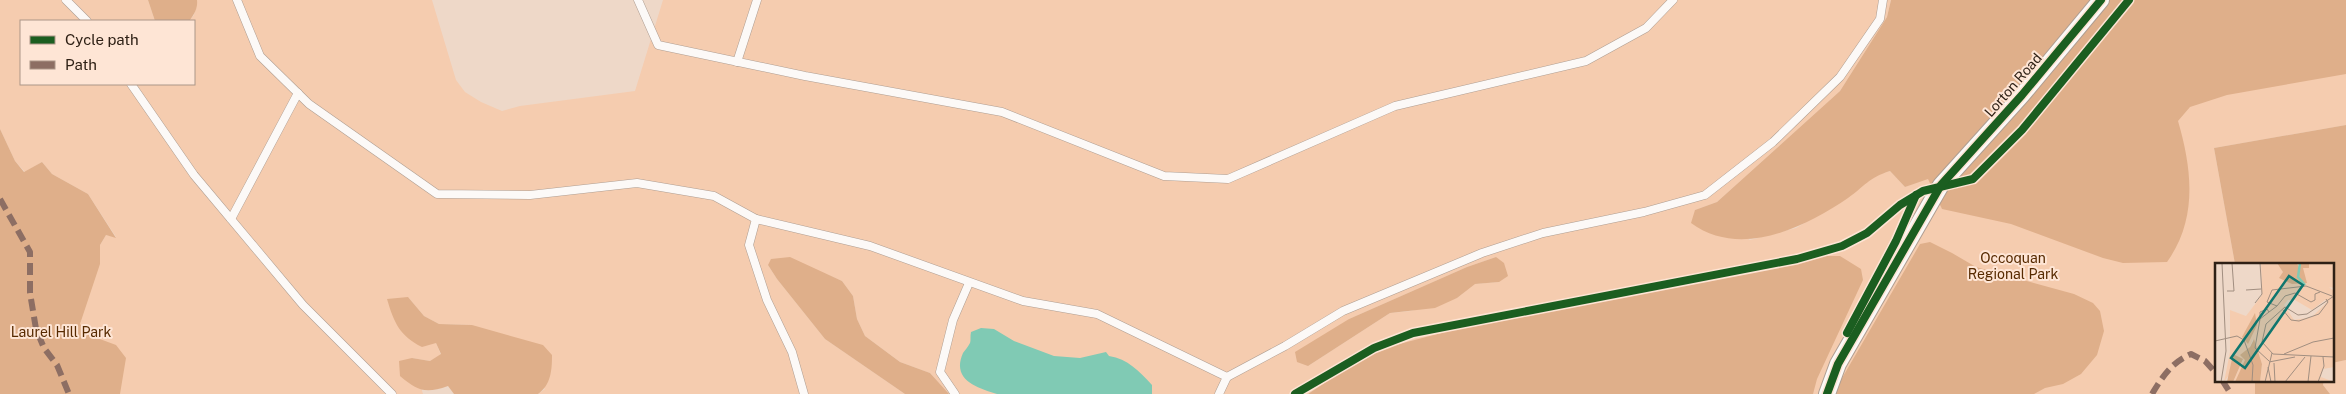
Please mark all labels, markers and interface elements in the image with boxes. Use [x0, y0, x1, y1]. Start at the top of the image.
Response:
legend [20, 20, 195, 85]
text: Cycle path [65, 31, 139, 48]
street label: Lorton Road [1981, 50, 2045, 120]
text: Path [65, 56, 97, 73]
park label: Occoquan Regional Park [1968, 250, 2058, 282]
inset map [2215, 263, 2334, 382]
park label: Laurel Hill Park [11, 324, 111, 340]

